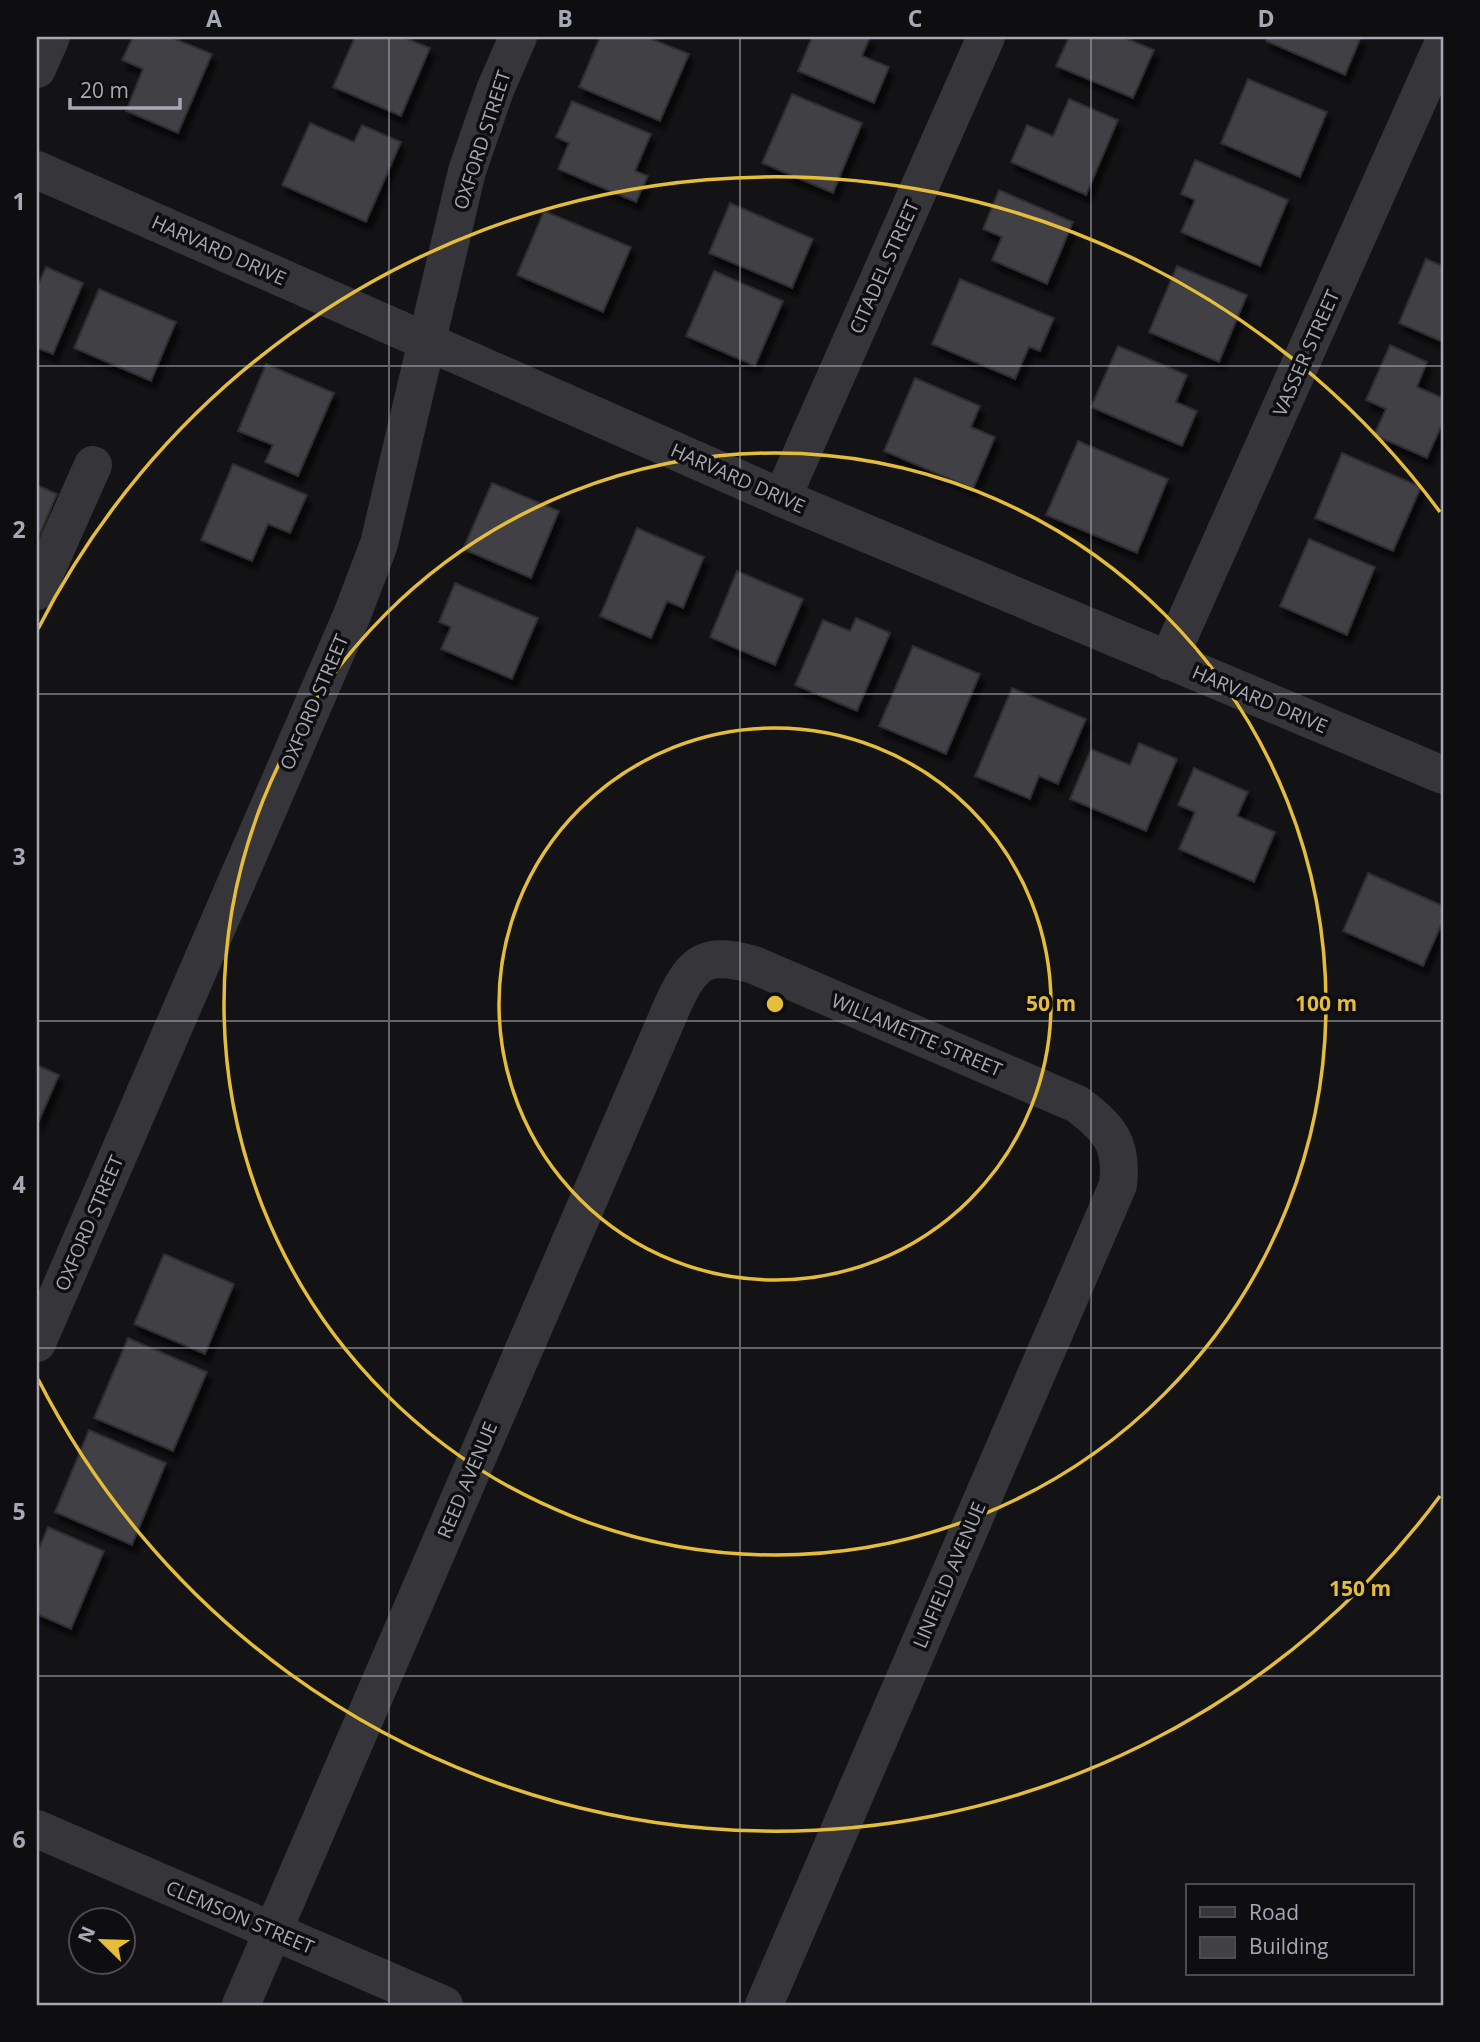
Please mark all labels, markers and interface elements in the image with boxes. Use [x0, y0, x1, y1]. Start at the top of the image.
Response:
text: A [206, 2, 222, 34]
text: B [557, 2, 573, 34]
text: C [908, 2, 922, 34]
text: D [1257, 2, 1275, 34]
scale bar [70, 66, 180, 110]
street label: OXFORD STREET [447, 67, 517, 213]
text: 20 m [80, 76, 129, 104]
text: 1 [12, 185, 26, 217]
street label: CITADEL STREET [843, 196, 925, 338]
street label: HARVARD DRIVE [148, 209, 290, 291]
street label: VASSER STREET [1267, 285, 1346, 420]
street label: HARVARD DRIVE [667, 437, 809, 519]
text: 2 [12, 513, 26, 545]
street label: OXFORD STREET [274, 630, 354, 774]
street label: HARVARD DRIVE [1189, 659, 1331, 739]
text: 3 [12, 840, 26, 872]
street label: WILLAMETTE STREET [828, 987, 1007, 1083]
text: 50 m [1026, 989, 1076, 1017]
text: 100 m [1295, 989, 1357, 1017]
centre of rings [763, 992, 787, 1016]
street label: OXFORD STREET [49, 1151, 129, 1295]
text: 4 [12, 1168, 26, 1200]
street label: REED AVENUE [431, 1418, 503, 1542]
text: 5 [12, 1495, 26, 1527]
street label: LINFIELD AVENUE [906, 1498, 992, 1652]
text: 150 m [1329, 1574, 1391, 1602]
text: 6 [12, 1823, 26, 1855]
street label: CLEMSON STREET [162, 1874, 318, 1960]
legend [1186, 1884, 1414, 1976]
text: Road [1249, 1898, 1299, 1926]
north arrow [66, 1906, 136, 1976]
text: N [71, 1922, 101, 1947]
text: Building [1249, 1932, 1328, 1960]

